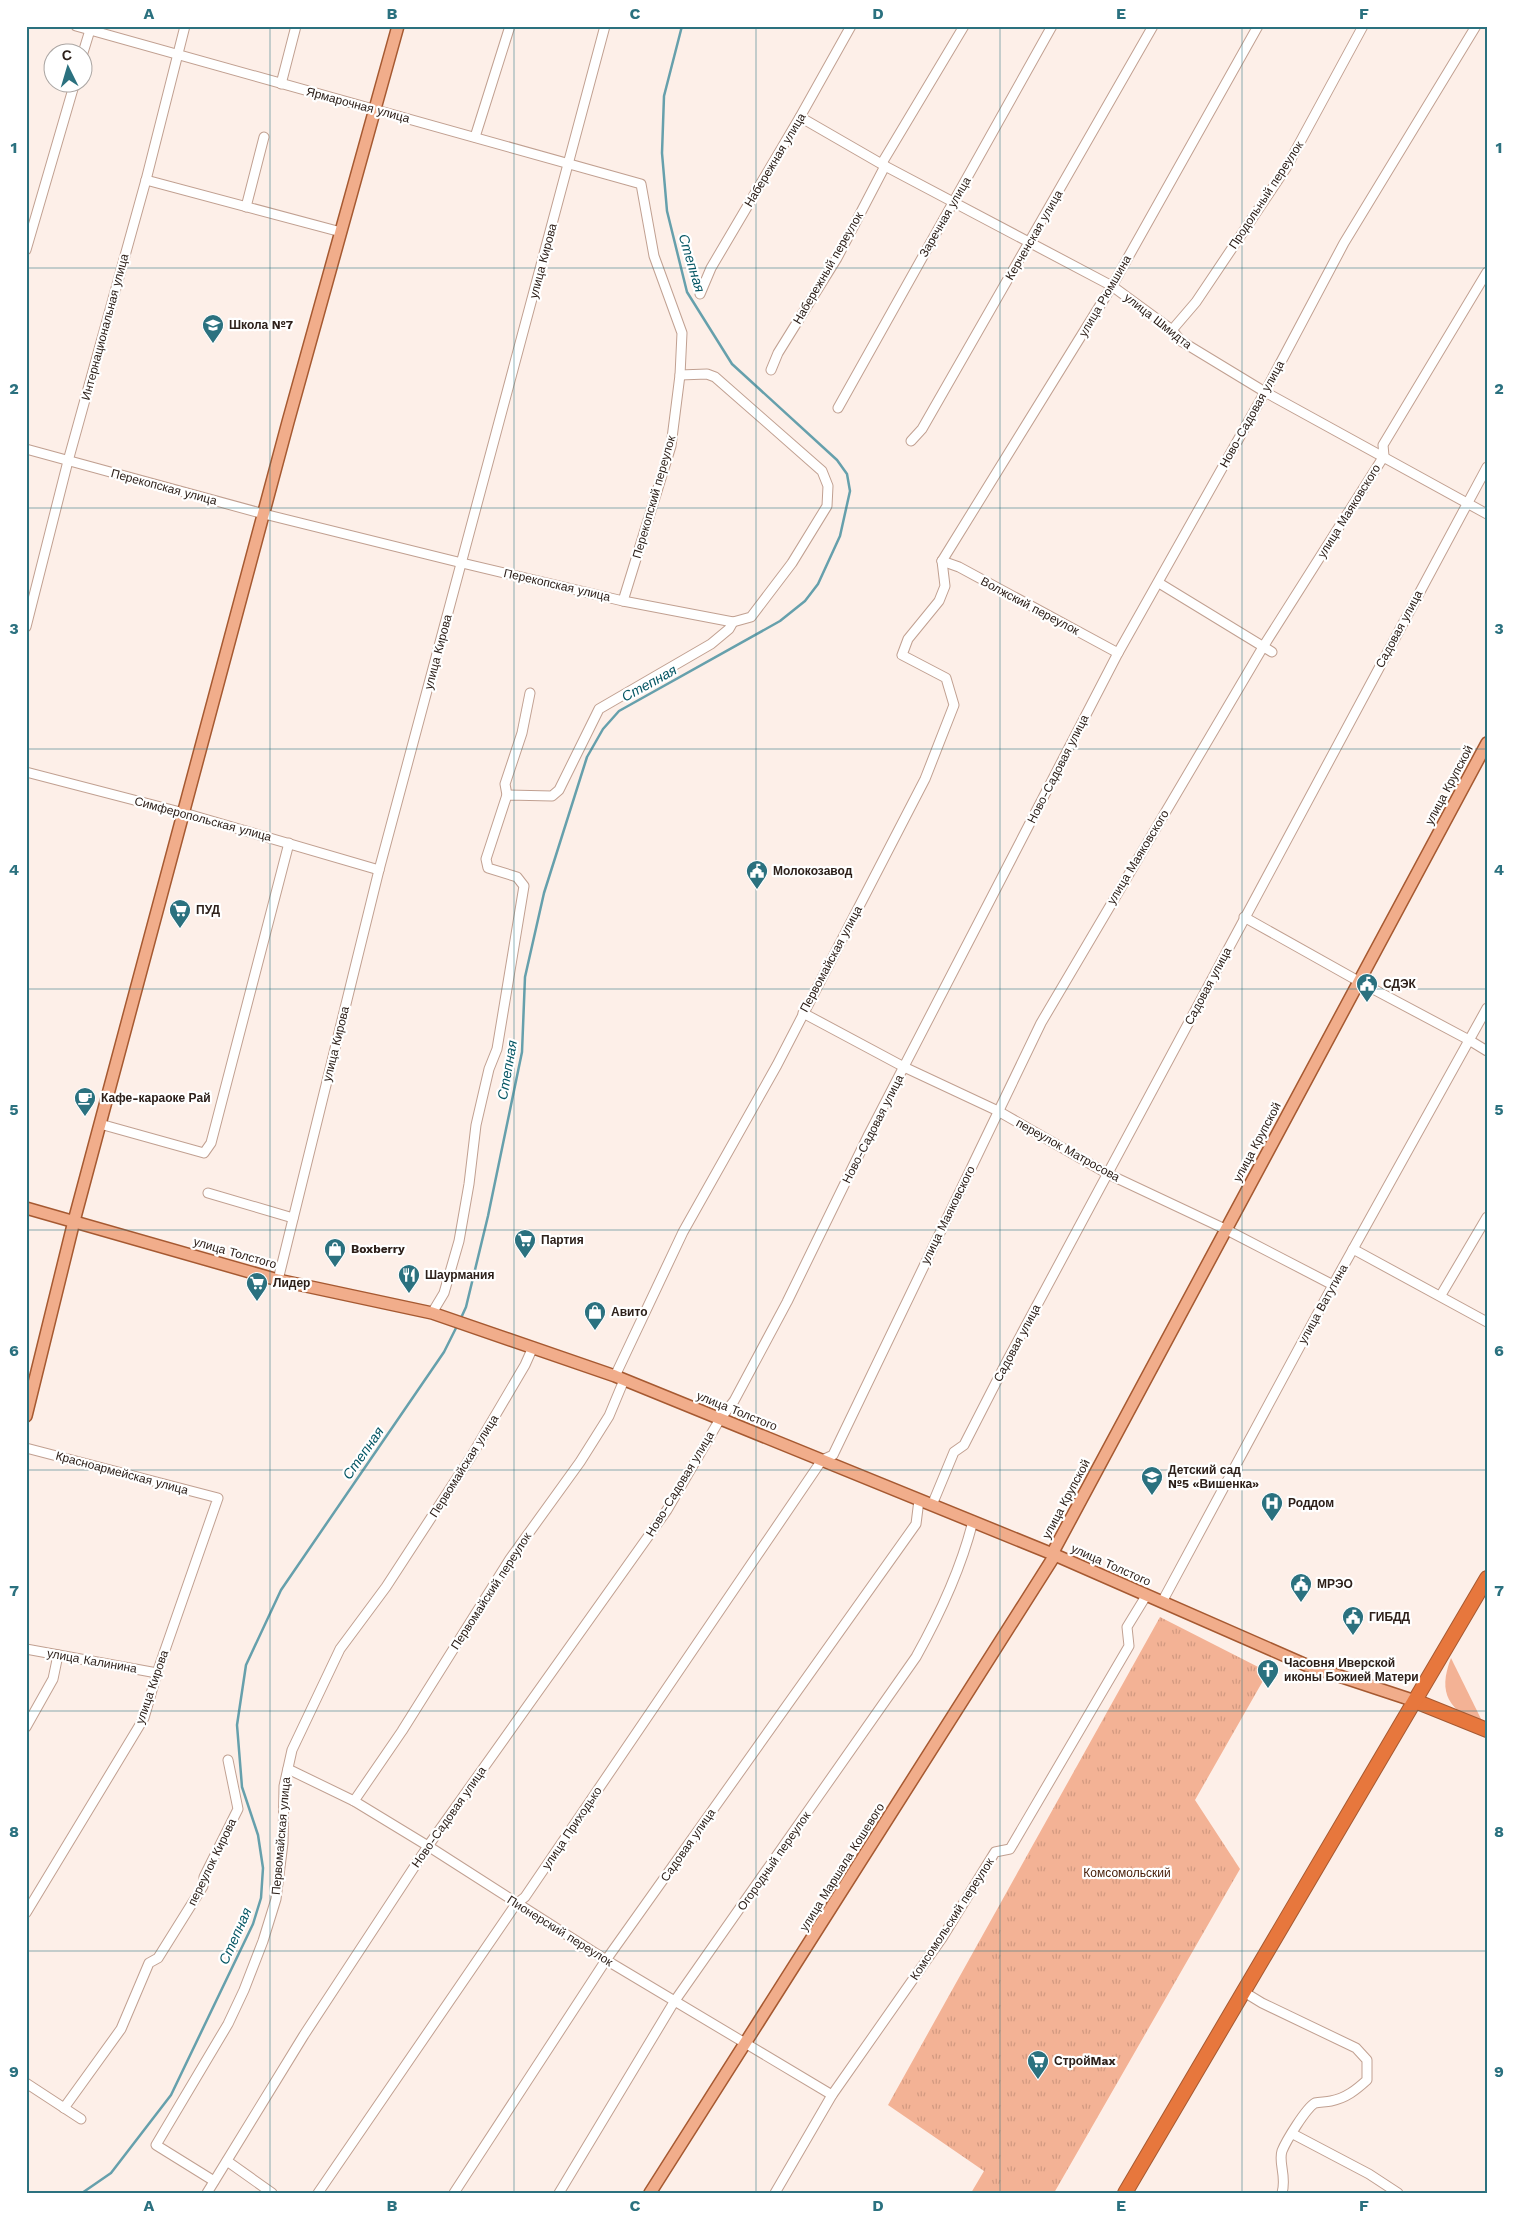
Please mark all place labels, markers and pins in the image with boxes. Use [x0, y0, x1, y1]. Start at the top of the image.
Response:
school or university icon: Школа №7 [201, 313, 225, 344]
place label: Школа №7 [229, 318, 293, 332]
public building icon: Молокозавод [745, 859, 769, 890]
place label: Молокозавод [773, 864, 853, 878]
supermarket icon: ПУД [168, 898, 192, 929]
place label: ПУД [196, 903, 220, 917]
public building icon: СДЭК [1355, 972, 1379, 1003]
place label: СДЭК [1383, 977, 1417, 991]
cafe icon: Кафе-караоке Рай [73, 1086, 97, 1117]
place label: Кафе-караоке Рай [101, 1091, 211, 1105]
supermarket icon: Партия [513, 1228, 537, 1259]
place label: Партия [541, 1233, 584, 1247]
shop icon: Boxberry [323, 1237, 347, 1268]
place label: Boxberry [351, 1242, 405, 1256]
restaurant icon: Шаурмания [397, 1263, 421, 1294]
place label: Шаурмания [425, 1268, 494, 1282]
supermarket icon: Лидер [245, 1271, 269, 1302]
place label: Лидер [273, 1276, 310, 1290]
shop icon: Авито [583, 1300, 607, 1331]
place label: Авито [611, 1305, 647, 1319]
place label: Детский сад №5 «Вишенка» [1168, 1463, 1259, 1491]
school or university icon: Детский сад №5 «Вишенка» [1140, 1465, 1164, 1496]
hospital icon: Роддом [1260, 1491, 1284, 1522]
place label: Роддом [1288, 1496, 1334, 1510]
public building icon: МРЭО [1289, 1572, 1313, 1603]
place label: МРЭО [1317, 1577, 1353, 1591]
public building icon: ГИБДД [1341, 1605, 1365, 1636]
place label: ГИБДД [1369, 1610, 1411, 1624]
place label: Часовня Иверской иконы Божией Матери [1284, 1656, 1419, 1684]
church icon: Часовня Иверской иконы Божией Матери [1256, 1658, 1280, 1689]
supermarket icon: СтройMax [1026, 2049, 1050, 2080]
place label: СтройMax [1054, 2054, 1116, 2068]

